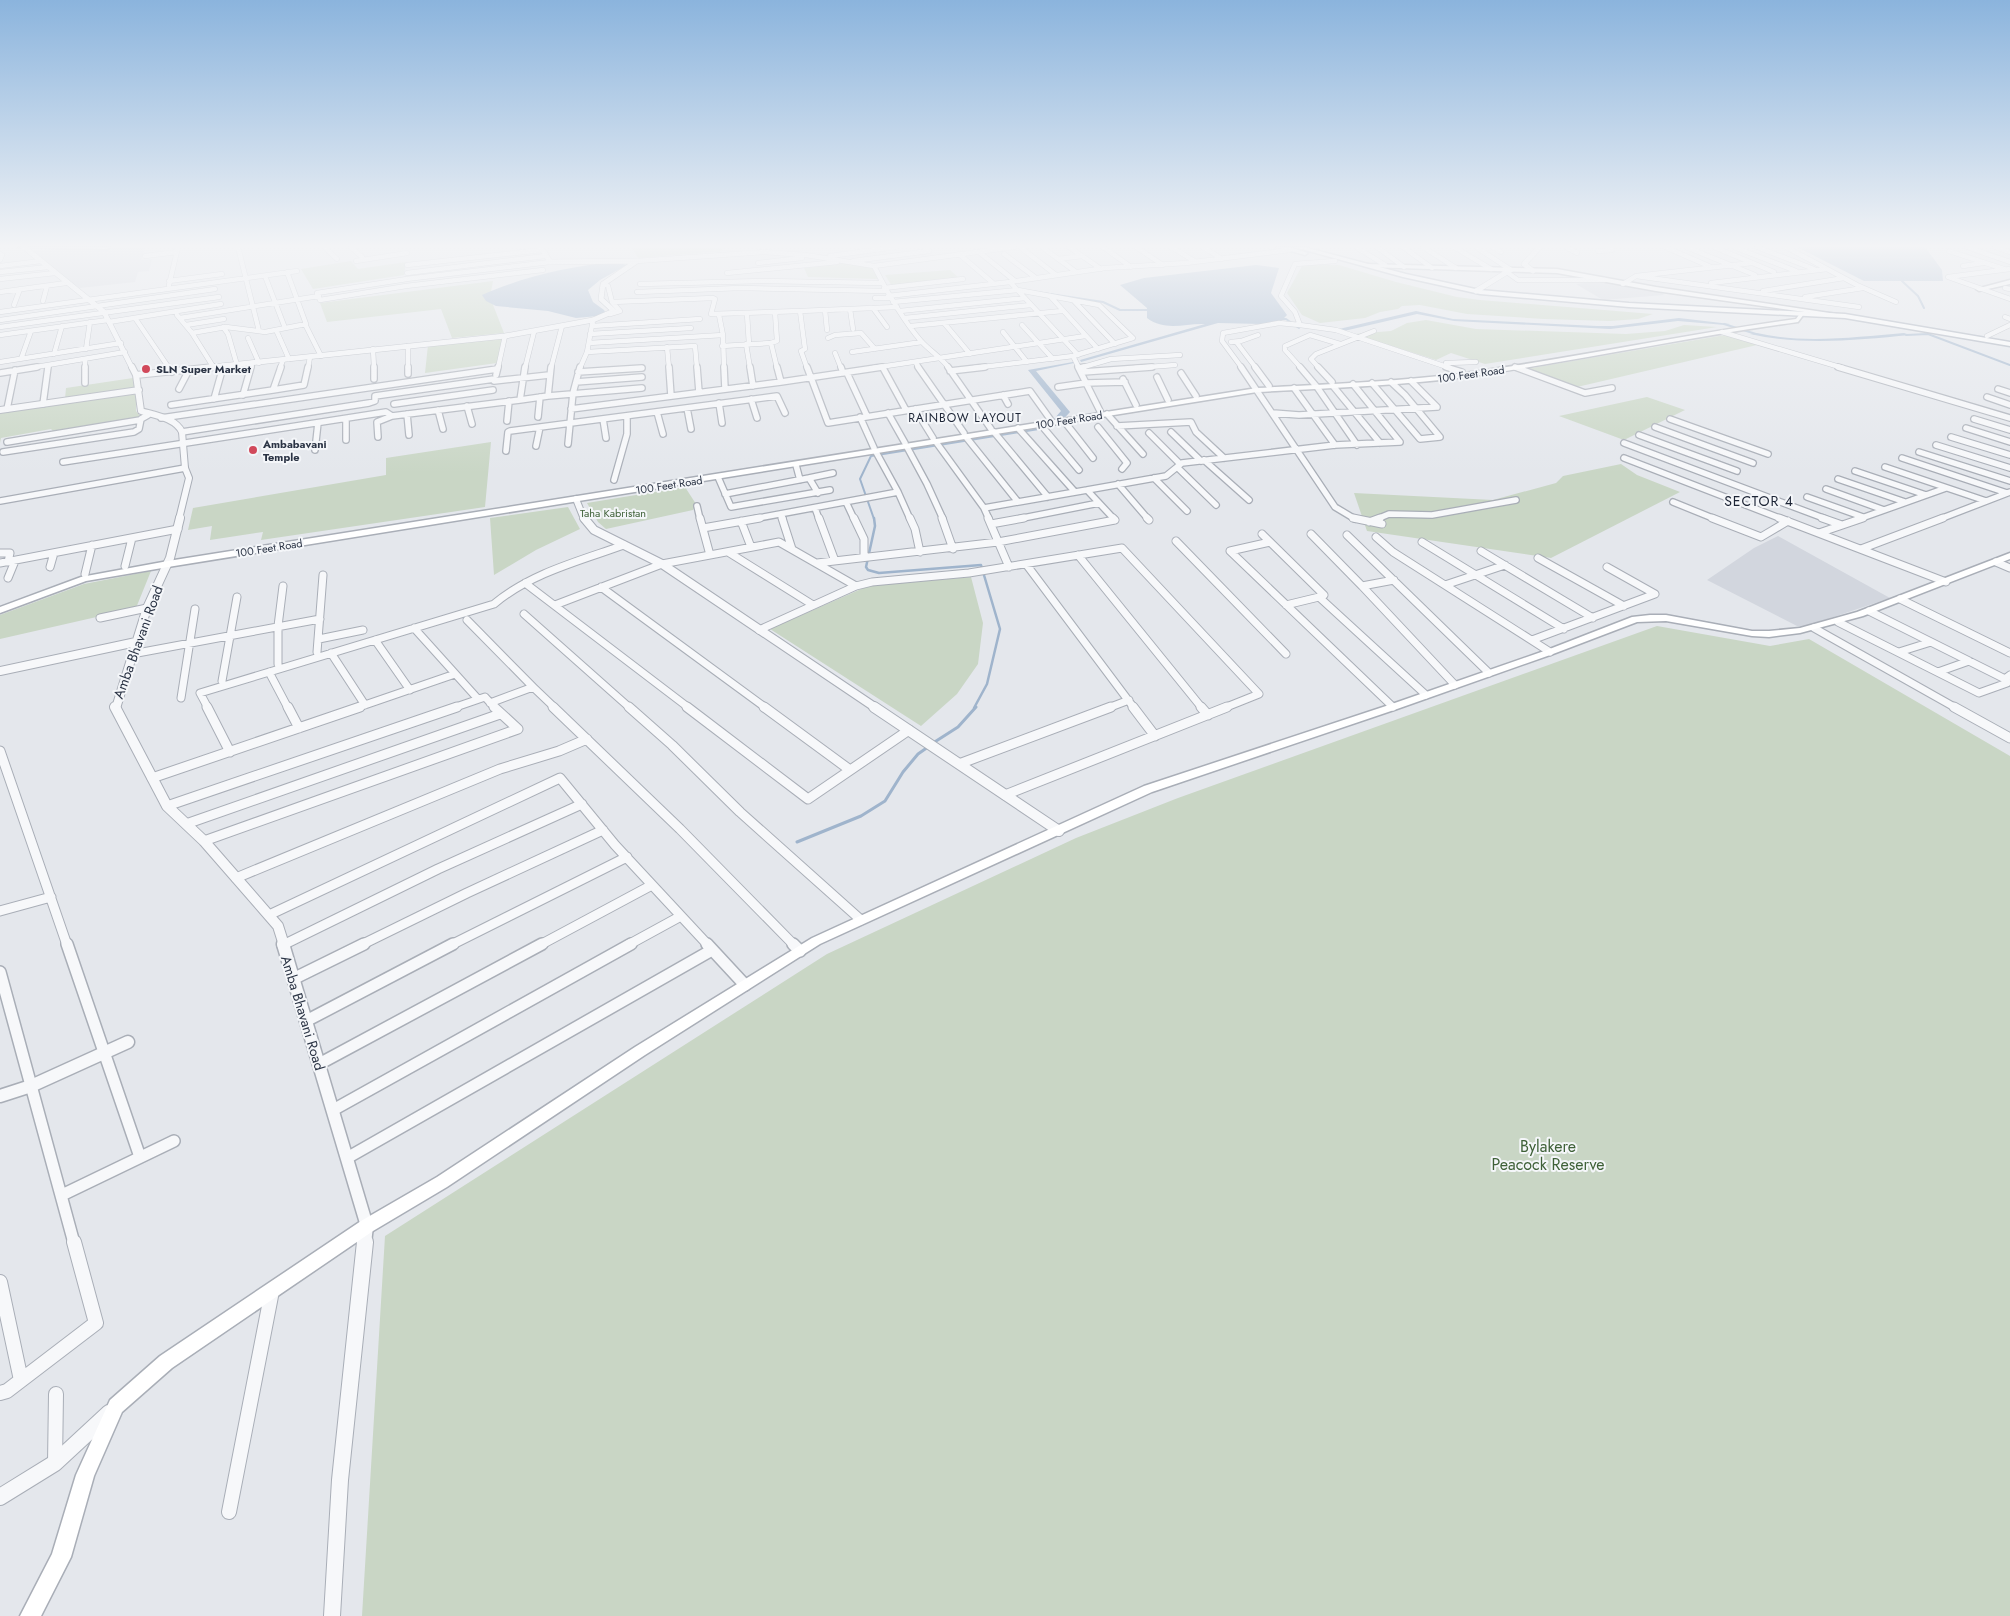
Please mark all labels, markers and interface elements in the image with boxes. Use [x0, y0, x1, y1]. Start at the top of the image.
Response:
place label: SLN Super Market [156, 361, 252, 377]
street label: 100 Feet Road [1436, 361, 1506, 387]
marker: SLN Super Market [140, 363, 152, 375]
street label: 100 Feet Road [1034, 407, 1104, 433]
district label: RAINBOW LAYOUT [908, 409, 1022, 427]
place label: Ambabavani Temple [262, 436, 327, 465]
marker: Ambabavani Temple [247, 444, 259, 456]
street label: 100 Feet Road [634, 472, 704, 498]
district label: SECTOR 4 [1724, 491, 1794, 511]
park label: Taha Kabristan [580, 505, 646, 521]
street label: 100 Feet Road [234, 535, 304, 561]
street label: Amba Bhavani Road [108, 583, 168, 701]
street label: Amba Bhavani Road [276, 953, 330, 1073]
park label: Bylakere Peacock Reserve [1492, 1135, 1605, 1176]

